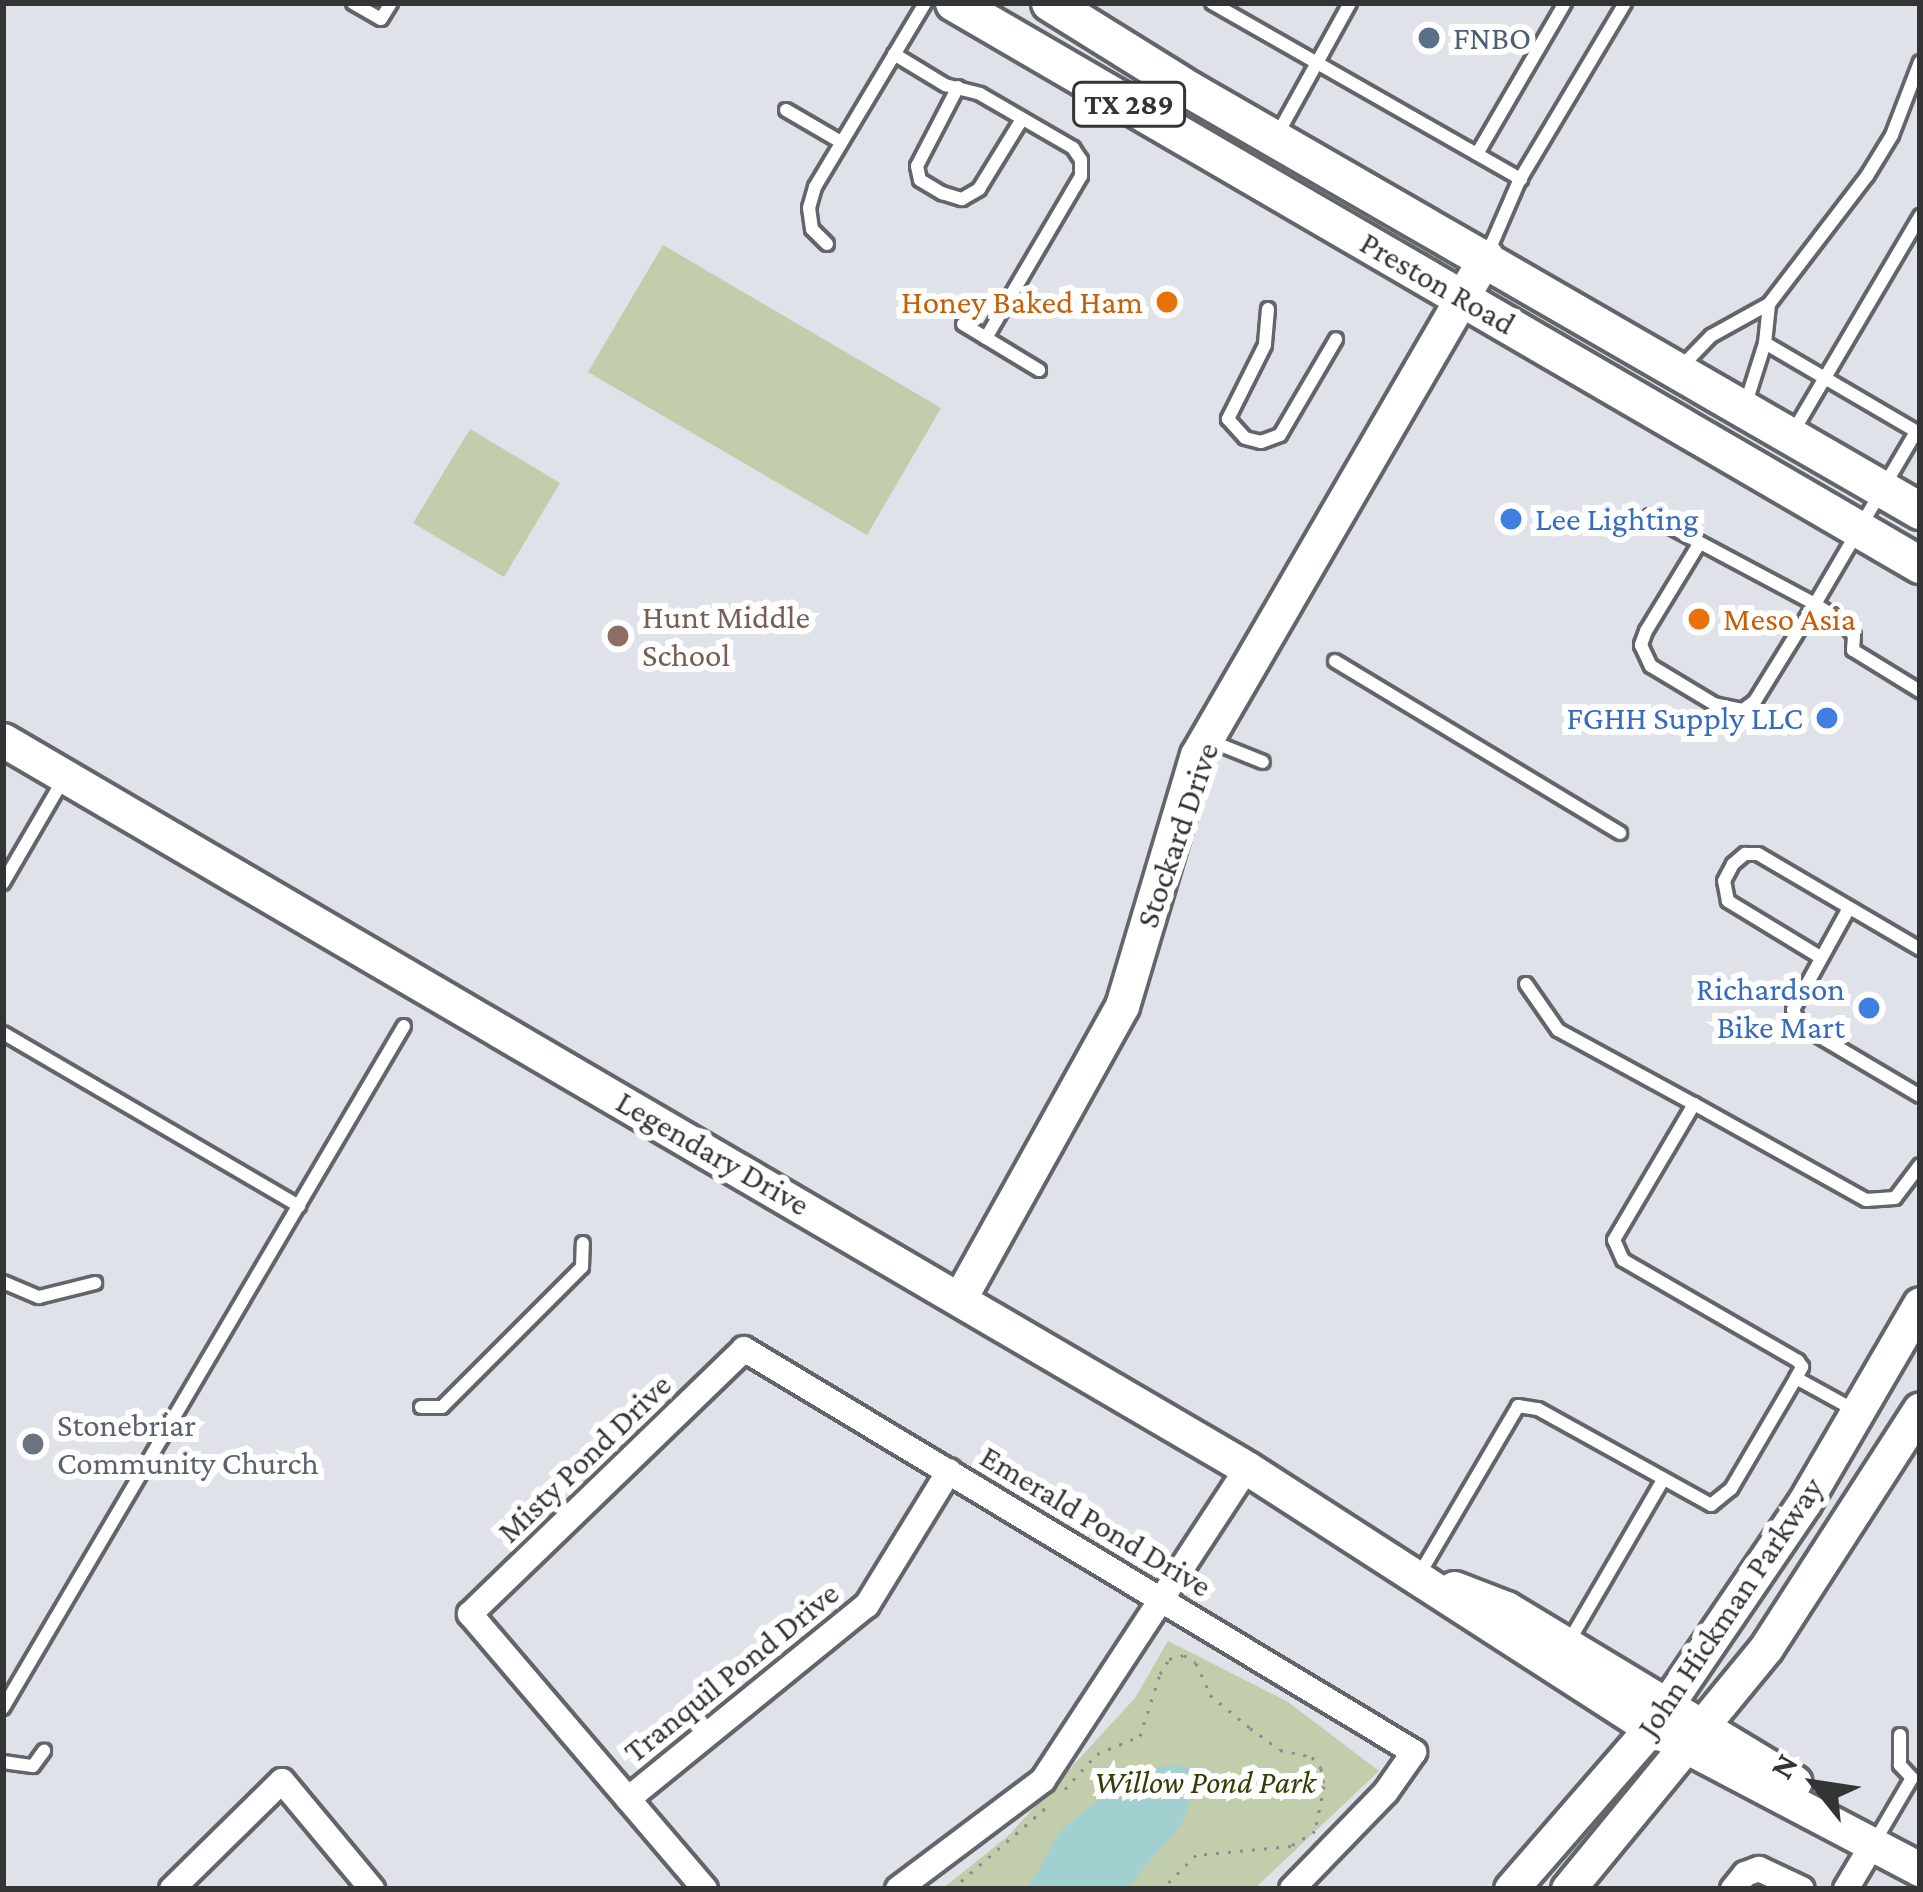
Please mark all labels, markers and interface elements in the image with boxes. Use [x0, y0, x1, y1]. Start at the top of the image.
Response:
place label: FNBO [1453, 18, 1531, 58]
marker: FNBO [1416, 25, 1442, 51]
road number: TX 289 [1072, 80, 1186, 128]
street label: Preston Road [1353, 223, 1523, 343]
place label: Honey Baked Ham [901, 282, 1143, 322]
marker: Honey Baked Ham [1154, 289, 1180, 315]
place label: Lee Lighting [1535, 499, 1699, 539]
marker: Lee Lighting [1498, 506, 1524, 532]
place label: Hunt Middle School [642, 597, 810, 675]
place label: Meso Asia [1723, 599, 1856, 639]
marker: Meso Asia [1686, 606, 1712, 632]
marker: Hunt Middle School [605, 623, 631, 649]
place label: FGHH Supply LLC [1567, 698, 1803, 738]
marker: FGHH Supply LLC [1814, 705, 1840, 731]
street label: Stockard Drive [1127, 737, 1227, 933]
place label: Richardson Bike Mart [1696, 969, 1845, 1047]
marker: Richardson Bike Mart [1856, 995, 1882, 1021]
street label: Legendary Drive [609, 1082, 817, 1224]
street label: Misty Pond Drive [489, 1365, 679, 1551]
place label: Stonebriar Community Church [57, 1405, 319, 1483]
marker: Stonebriar Community Church [20, 1431, 46, 1457]
street label: Emerald Pond Drive [973, 1436, 1219, 1606]
street label: John Hickman Parkway [1628, 1469, 1832, 1745]
street label: Tranquil Pond Drive [615, 1573, 847, 1771]
north arrow [1755, 1724, 1875, 1844]
text: N [1762, 1747, 1805, 1785]
park label: Willow Pond Park [1094, 1762, 1316, 1802]

